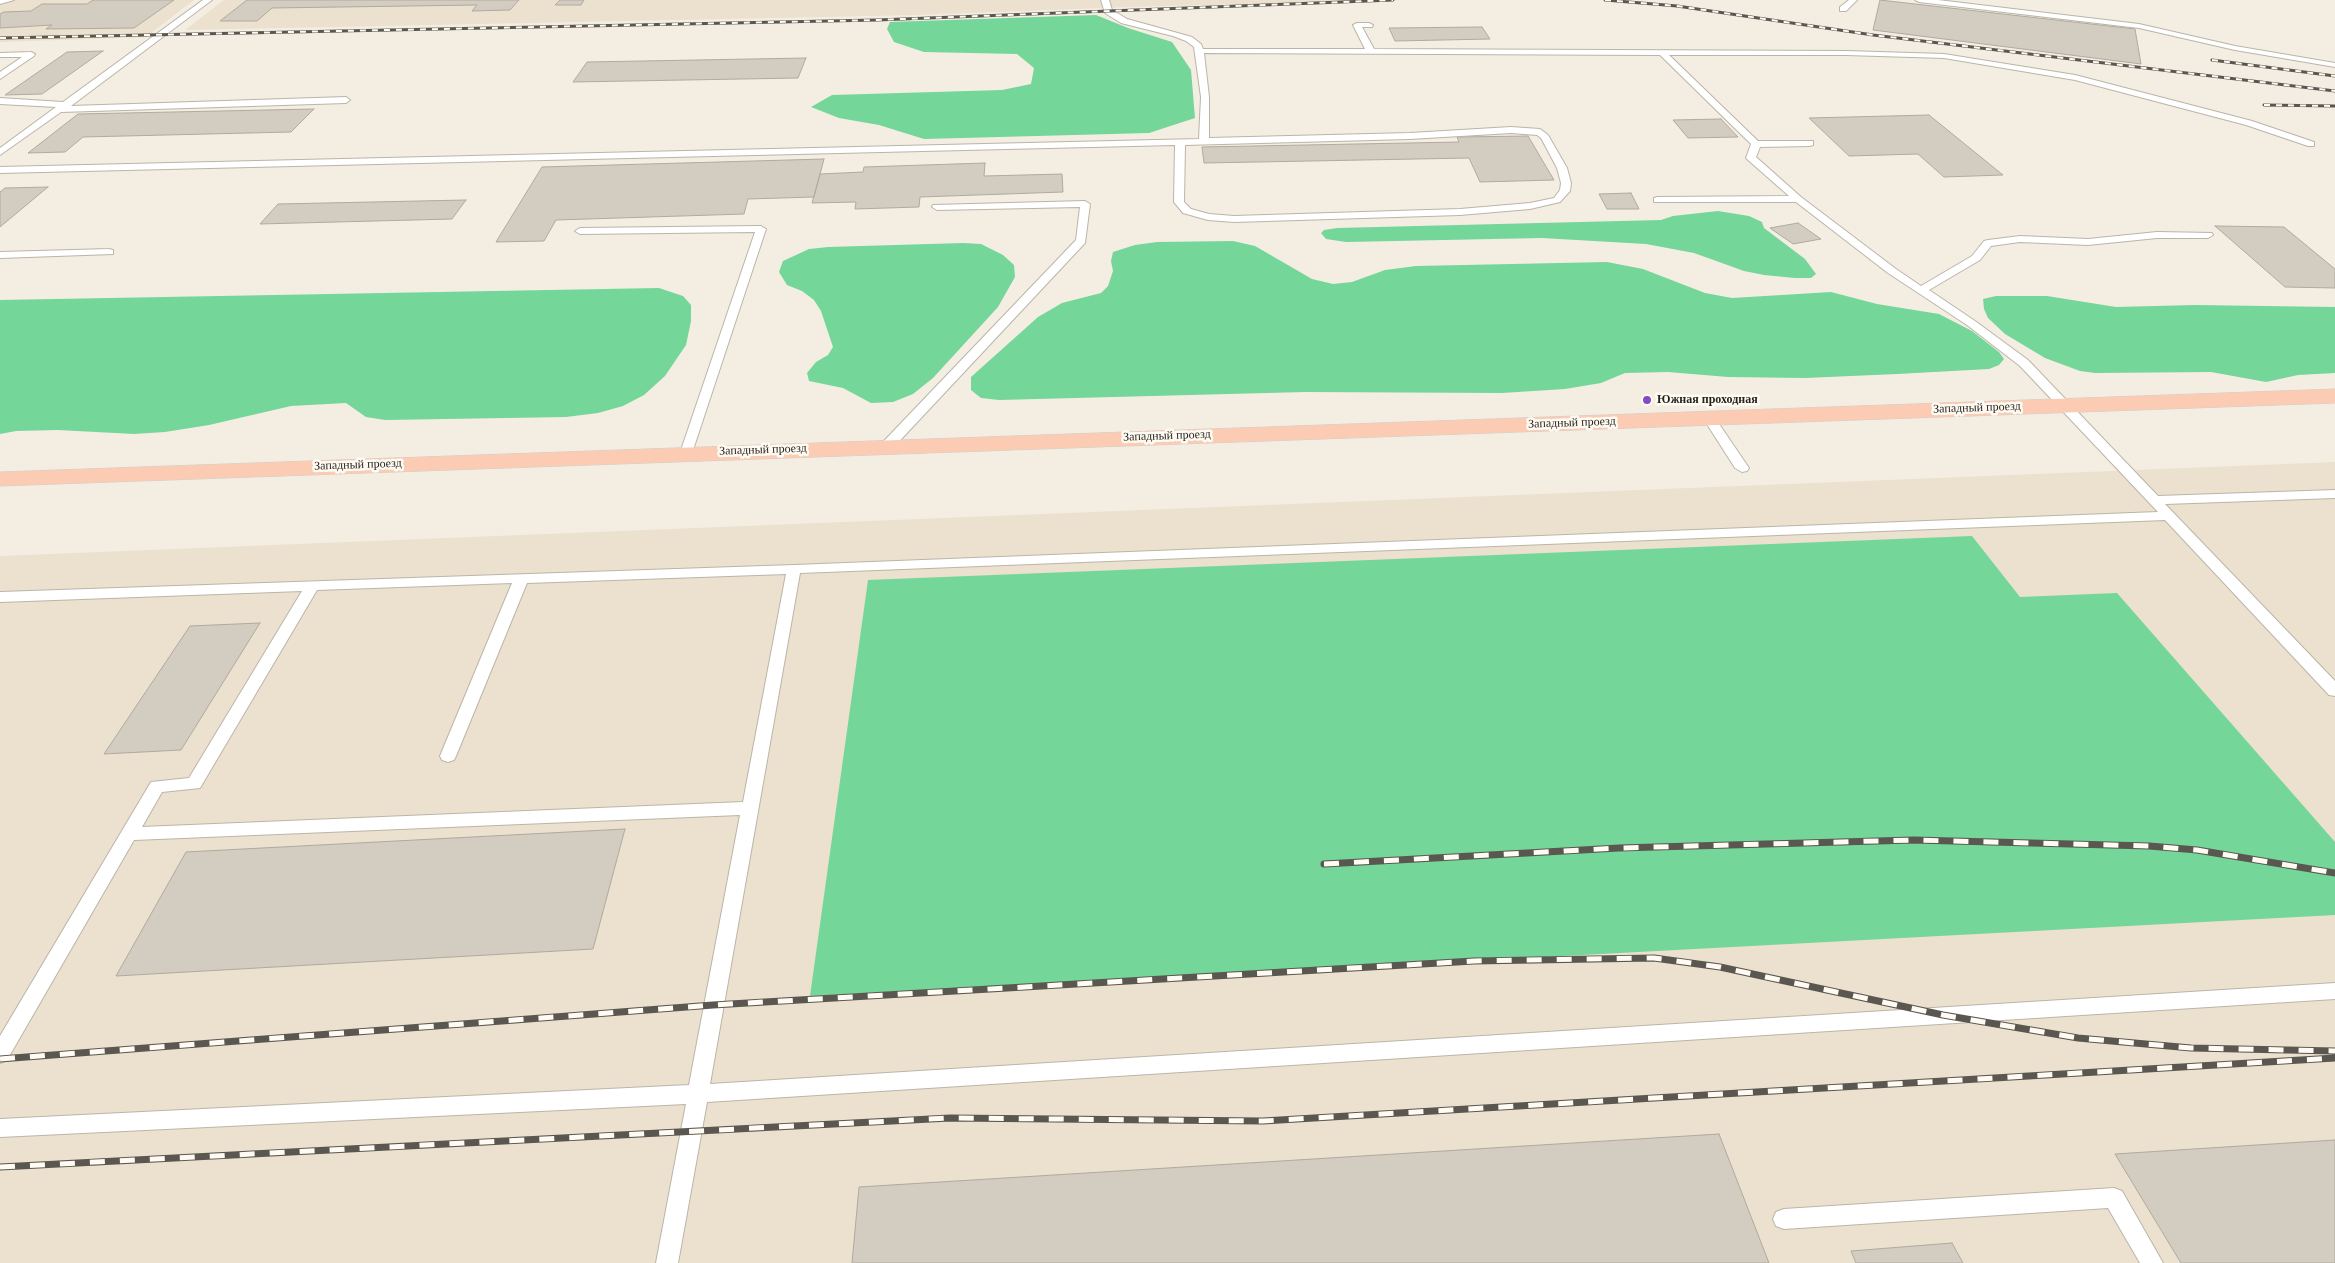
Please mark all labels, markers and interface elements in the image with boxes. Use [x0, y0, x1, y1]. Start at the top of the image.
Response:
place label: Южная проходная [1657, 393, 1758, 407]
marker: Южная проходная [1641, 394, 1653, 406]
street label: Западный проезд [1933, 399, 2021, 417]
street label: Западный проезд [1528, 414, 1616, 432]
street label: Западный проезд [1123, 427, 1211, 445]
street label: Западный проезд [719, 441, 807, 459]
street label: Западный проезд [314, 456, 402, 474]

